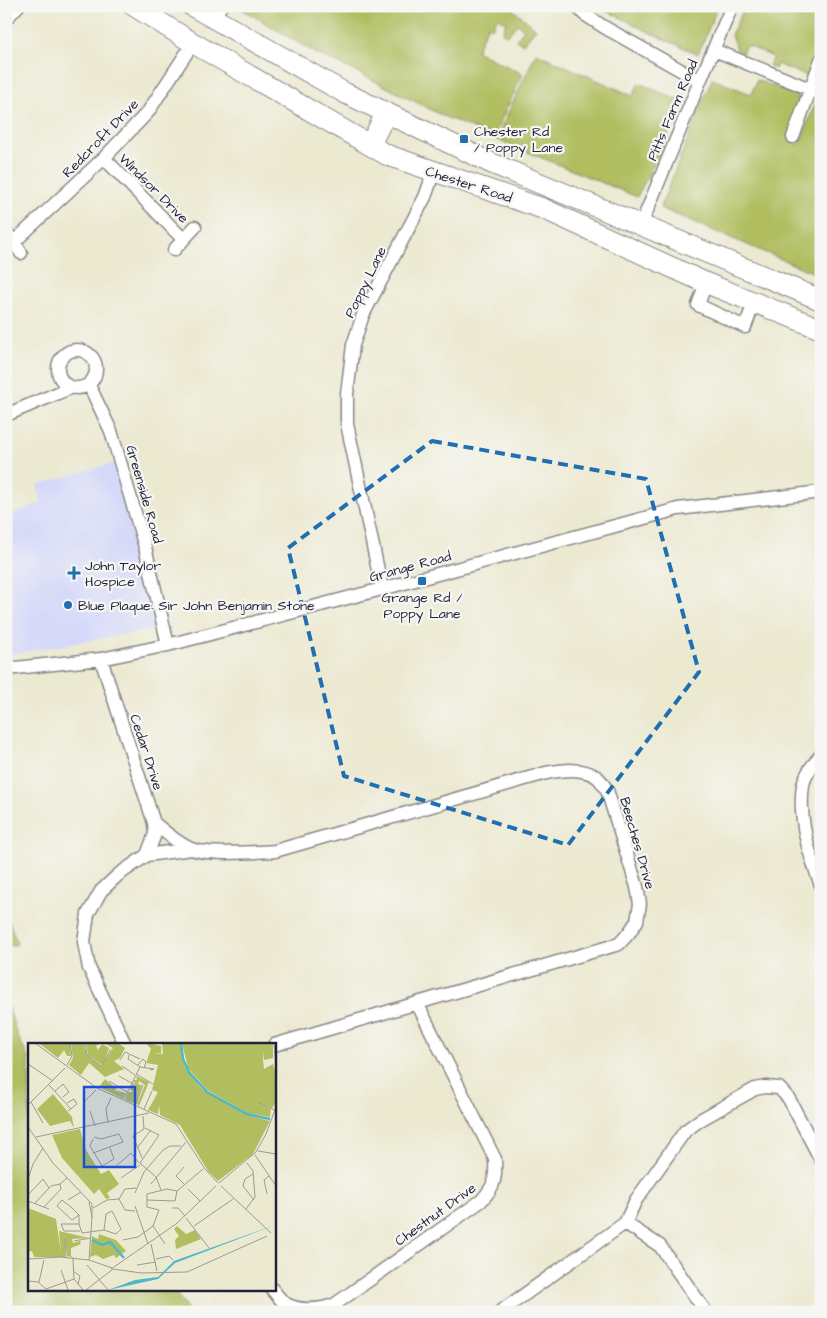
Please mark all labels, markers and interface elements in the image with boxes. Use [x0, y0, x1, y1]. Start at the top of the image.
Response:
street label: Pitts Farm Road [643, 57, 703, 164]
street label: Redcroft Drive [58, 95, 144, 183]
place label: Chester Rd / Poppy Lane [474, 122, 563, 158]
marker: Chester Rd / Poppy Lane [458, 133, 470, 145]
street label: Windsor Drive [114, 149, 193, 228]
street label: Chester Road [423, 162, 515, 208]
street label: Poppy Lane [340, 243, 392, 321]
street label: Greenside Road [120, 443, 168, 546]
street label: Grange Road [367, 546, 453, 588]
place label: John Taylor Hospice [85, 556, 161, 592]
marker: John Taylor Hospice [67, 566, 81, 580]
marker: Grange Rd / Poppy Lane [416, 575, 428, 587]
place label: Grange Rd / Poppy Lane [381, 588, 463, 624]
place label: Blue Plaque: Sir John Benjamin Stone [78, 596, 315, 616]
marker: Blue Plaque: Sir John Benjamin Stone [62, 599, 74, 611]
street label: Cedar Drive [124, 712, 168, 793]
street label: Beeches Drive [614, 795, 660, 892]
inset map [28, 1043, 275, 1290]
street label: Chestnut Drive [391, 1178, 481, 1251]

